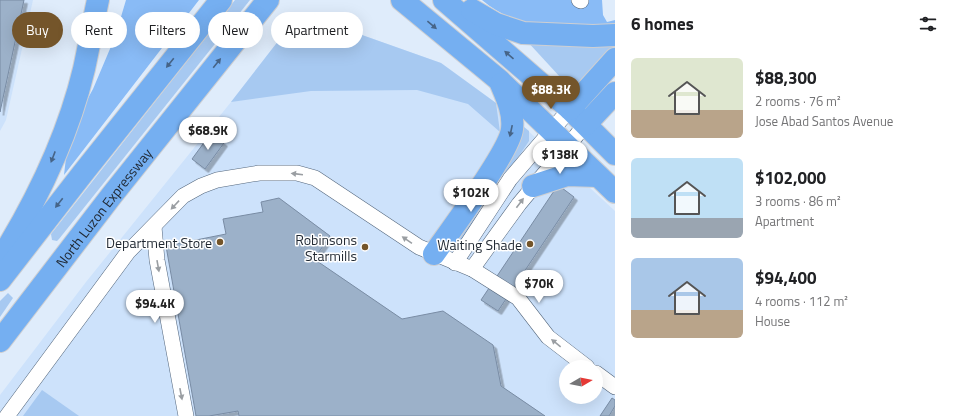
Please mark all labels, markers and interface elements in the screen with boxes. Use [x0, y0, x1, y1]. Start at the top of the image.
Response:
text: 6 homes [631, 11, 694, 37]
chip: Buy [12, 12, 63, 48]
chip: Rent [71, 12, 127, 48]
chip: Filters [135, 12, 200, 48]
chip: New [208, 12, 263, 48]
chip: Apartment [271, 12, 363, 48]
icon: filters [917, 13, 939, 35]
one-way arrow [427, 20, 438, 29]
one-way arrow [504, 51, 515, 60]
one-way arrow [166, 58, 175, 69]
one-way arrow [213, 58, 222, 69]
text: $88,300 [755, 65, 817, 91]
icon: home [663, 74, 711, 122]
pin: $88.3K [518, 76, 584, 110]
text: $88.3K [531, 79, 571, 99]
text: 2 rooms · 76 m² [755, 91, 841, 111]
text: Jose Abad Santos Avenue [755, 111, 893, 131]
pin: $68.9K [175, 117, 241, 151]
text: $68.9K [188, 120, 228, 140]
one-way arrow [507, 124, 513, 137]
pin: $138K [532, 141, 588, 175]
street label: North Luzon Expressway [50, 143, 157, 271]
text: $138K [542, 144, 578, 164]
one-way arrow [50, 151, 56, 163]
text: $102,000 [755, 165, 826, 191]
one-way arrow [291, 171, 303, 177]
icon: home [663, 174, 711, 222]
pin: $102K [443, 179, 499, 213]
text: $102K [453, 182, 489, 202]
text: 3 rooms · 86 m² [755, 191, 841, 211]
one-way arrow [55, 198, 63, 209]
one-way arrow [516, 198, 524, 209]
one-way arrow [170, 200, 180, 210]
text: Apartment [755, 211, 814, 231]
place label: Robinsons Starmills [295, 229, 357, 266]
place label: Department Store [106, 232, 212, 253]
place label: Waiting Shade [437, 234, 522, 255]
one-way arrow [402, 236, 413, 244]
marker: Department Store [215, 237, 225, 247]
marker: Waiting Shade [525, 239, 535, 249]
marker: Robinsons Starmills [360, 242, 370, 252]
one-way arrow [155, 260, 161, 272]
text: $94,400 [755, 265, 817, 291]
pin: $70K [515, 270, 563, 304]
text: $70K [524, 273, 554, 293]
icon: home [663, 274, 711, 322]
pin: $94.4K [122, 290, 188, 324]
text: 4 rooms · 112 m² [755, 291, 848, 311]
text: $94.4K [135, 293, 175, 313]
text: House [755, 311, 790, 331]
one-way arrow [551, 339, 561, 348]
north arrow [559, 360, 603, 404]
map controls [559, 360, 603, 404]
one-way arrow [179, 388, 185, 400]

